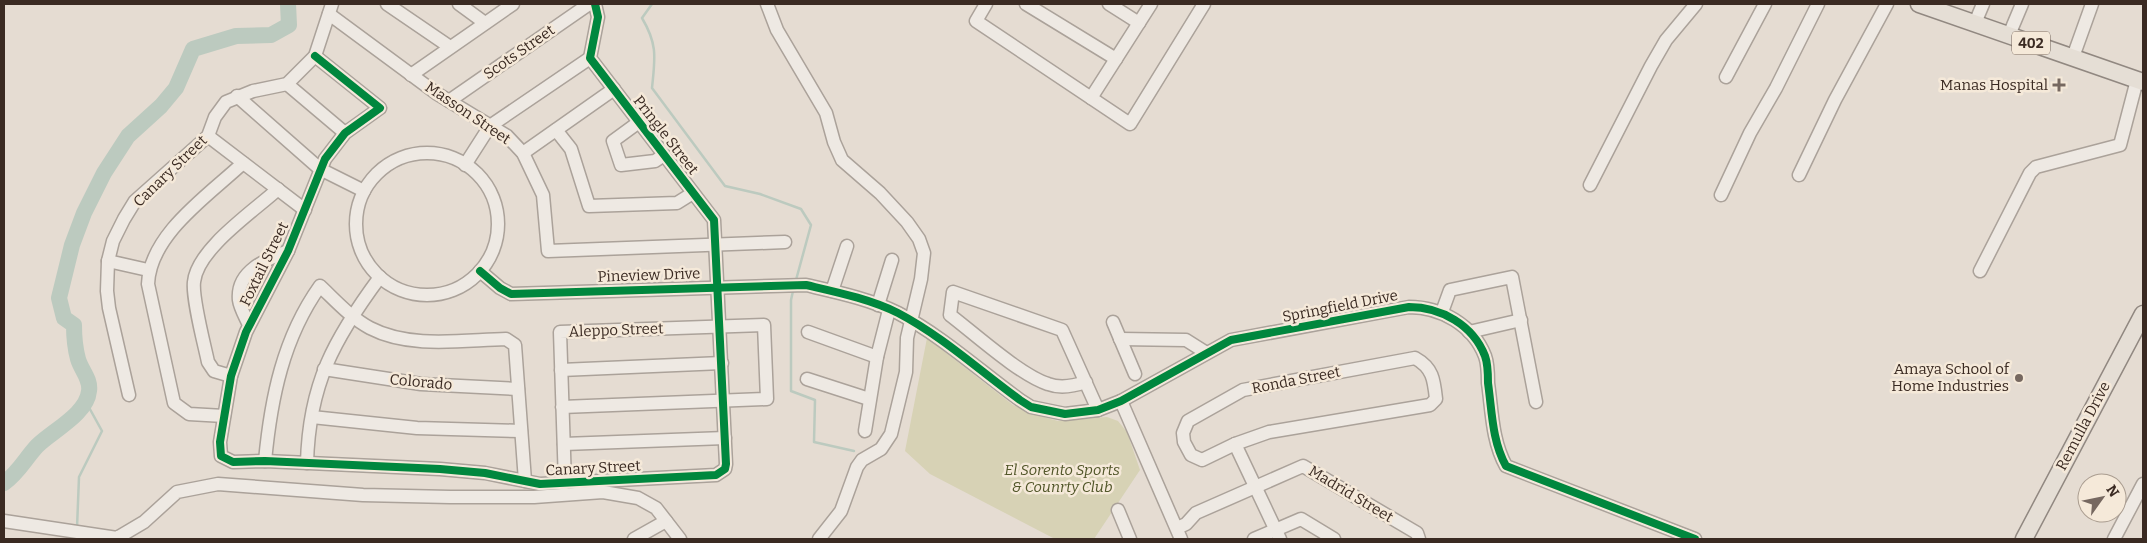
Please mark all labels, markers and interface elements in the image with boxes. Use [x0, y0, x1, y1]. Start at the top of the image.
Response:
street label: Scots Street [480, 21, 558, 83]
road number: 402 [2012, 32, 2050, 54]
place label: Manas Hospital [1940, 76, 2048, 94]
street label: Masson Street [422, 78, 515, 148]
marker: Manas Hospital [2052, 78, 2066, 92]
street label: Pringle Street [630, 92, 703, 179]
street label: Canary Street [129, 131, 211, 211]
street label: Foxtail Street [236, 218, 292, 309]
street label: Pineview Drive [597, 264, 701, 286]
street label: Springfield Drive [1281, 286, 1399, 326]
street label: Aleppo Street [568, 319, 664, 341]
place label: Amaya School of Home Industries [1891, 360, 2011, 395]
street label: Ronda Street [1250, 362, 1342, 397]
street label: Colorado [389, 370, 453, 394]
marker: Amaya School of Home Industries [2013, 372, 2025, 384]
street label: Remulla Drive [2052, 379, 2114, 473]
street label: Canary Street [545, 456, 642, 479]
park label: El Sorento Sports & Counrty Club [1004, 461, 1120, 496]
street label: Madrid Street [1305, 462, 1397, 527]
north arrow [2077, 473, 2127, 523]
text: N [2102, 482, 2123, 501]

